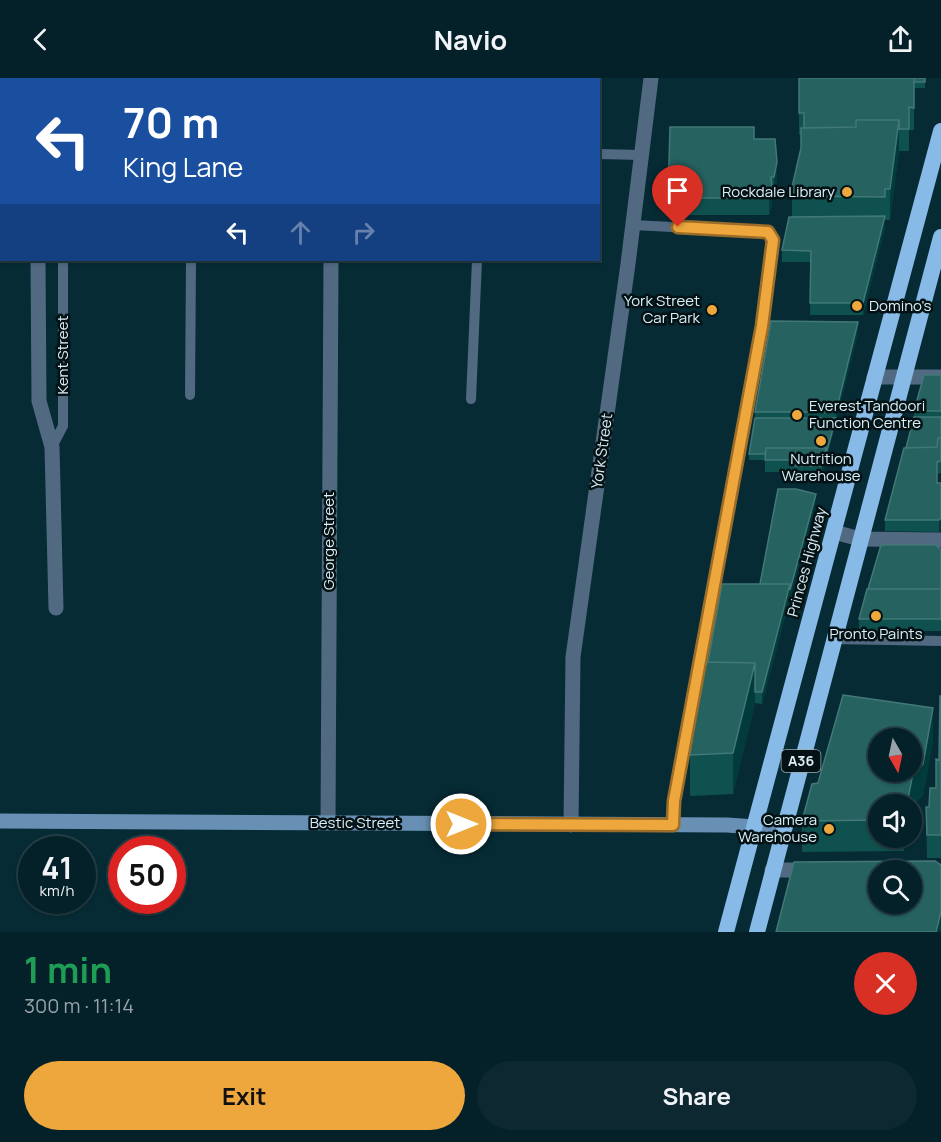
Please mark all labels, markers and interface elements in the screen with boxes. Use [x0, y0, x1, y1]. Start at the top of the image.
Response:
text: Navio [434, 21, 507, 58]
icon: back [24, 23, 57, 56]
icon: share [884, 23, 917, 56]
text: 70 m [123, 93, 219, 151]
icon: left [24, 102, 102, 180]
text: King Lane [123, 148, 243, 185]
pin [652, 165, 703, 227]
icon: arrive [661, 174, 694, 207]
place label: Rockdale Library [722, 181, 835, 202]
marker: Rockdale Library [840, 185, 854, 199]
icon: left [221, 216, 254, 249]
icon: ahead [284, 216, 317, 249]
icon: right [347, 216, 380, 249]
place label: York Street Car Park [624, 290, 701, 328]
place label: Domino's [869, 295, 931, 316]
marker: Domino's [850, 299, 864, 313]
marker: York Street Car Park [705, 303, 719, 317]
street label: Kent Street [52, 316, 73, 394]
place label: Everest Tandoori Function Centre [809, 395, 925, 433]
marker: Everest Tandoori Function Centre [790, 408, 804, 422]
street label: York Street [586, 412, 617, 490]
marker: Nutrition Warehouse [814, 434, 828, 448]
place label: Nutrition Warehouse [781, 448, 861, 486]
street label: George Street [318, 492, 339, 590]
street label: Princes Highway [782, 505, 831, 619]
marker: Pronto Paints [869, 609, 883, 623]
place label: Pronto Paints [829, 623, 923, 644]
north arrow [868, 728, 922, 782]
map controls [868, 728, 922, 914]
road number: A36 [782, 750, 820, 772]
position arrow [429, 792, 493, 856]
button: sound [868, 794, 922, 848]
place label: Camera Warehouse [738, 809, 817, 847]
street label: Bestic Street [310, 812, 400, 833]
marker: Camera Warehouse [822, 822, 836, 836]
speed limit sign: 50 [108, 836, 186, 914]
text: 41 [41, 847, 73, 888]
button: search [868, 860, 922, 914]
text: km/h [40, 880, 74, 901]
text: 1 min [24, 945, 112, 994]
button: close [854, 952, 917, 1015]
text: 300 m · 11:14 [24, 992, 134, 1019]
button: Exit [24, 1061, 465, 1130]
button: Share [477, 1061, 917, 1130]

